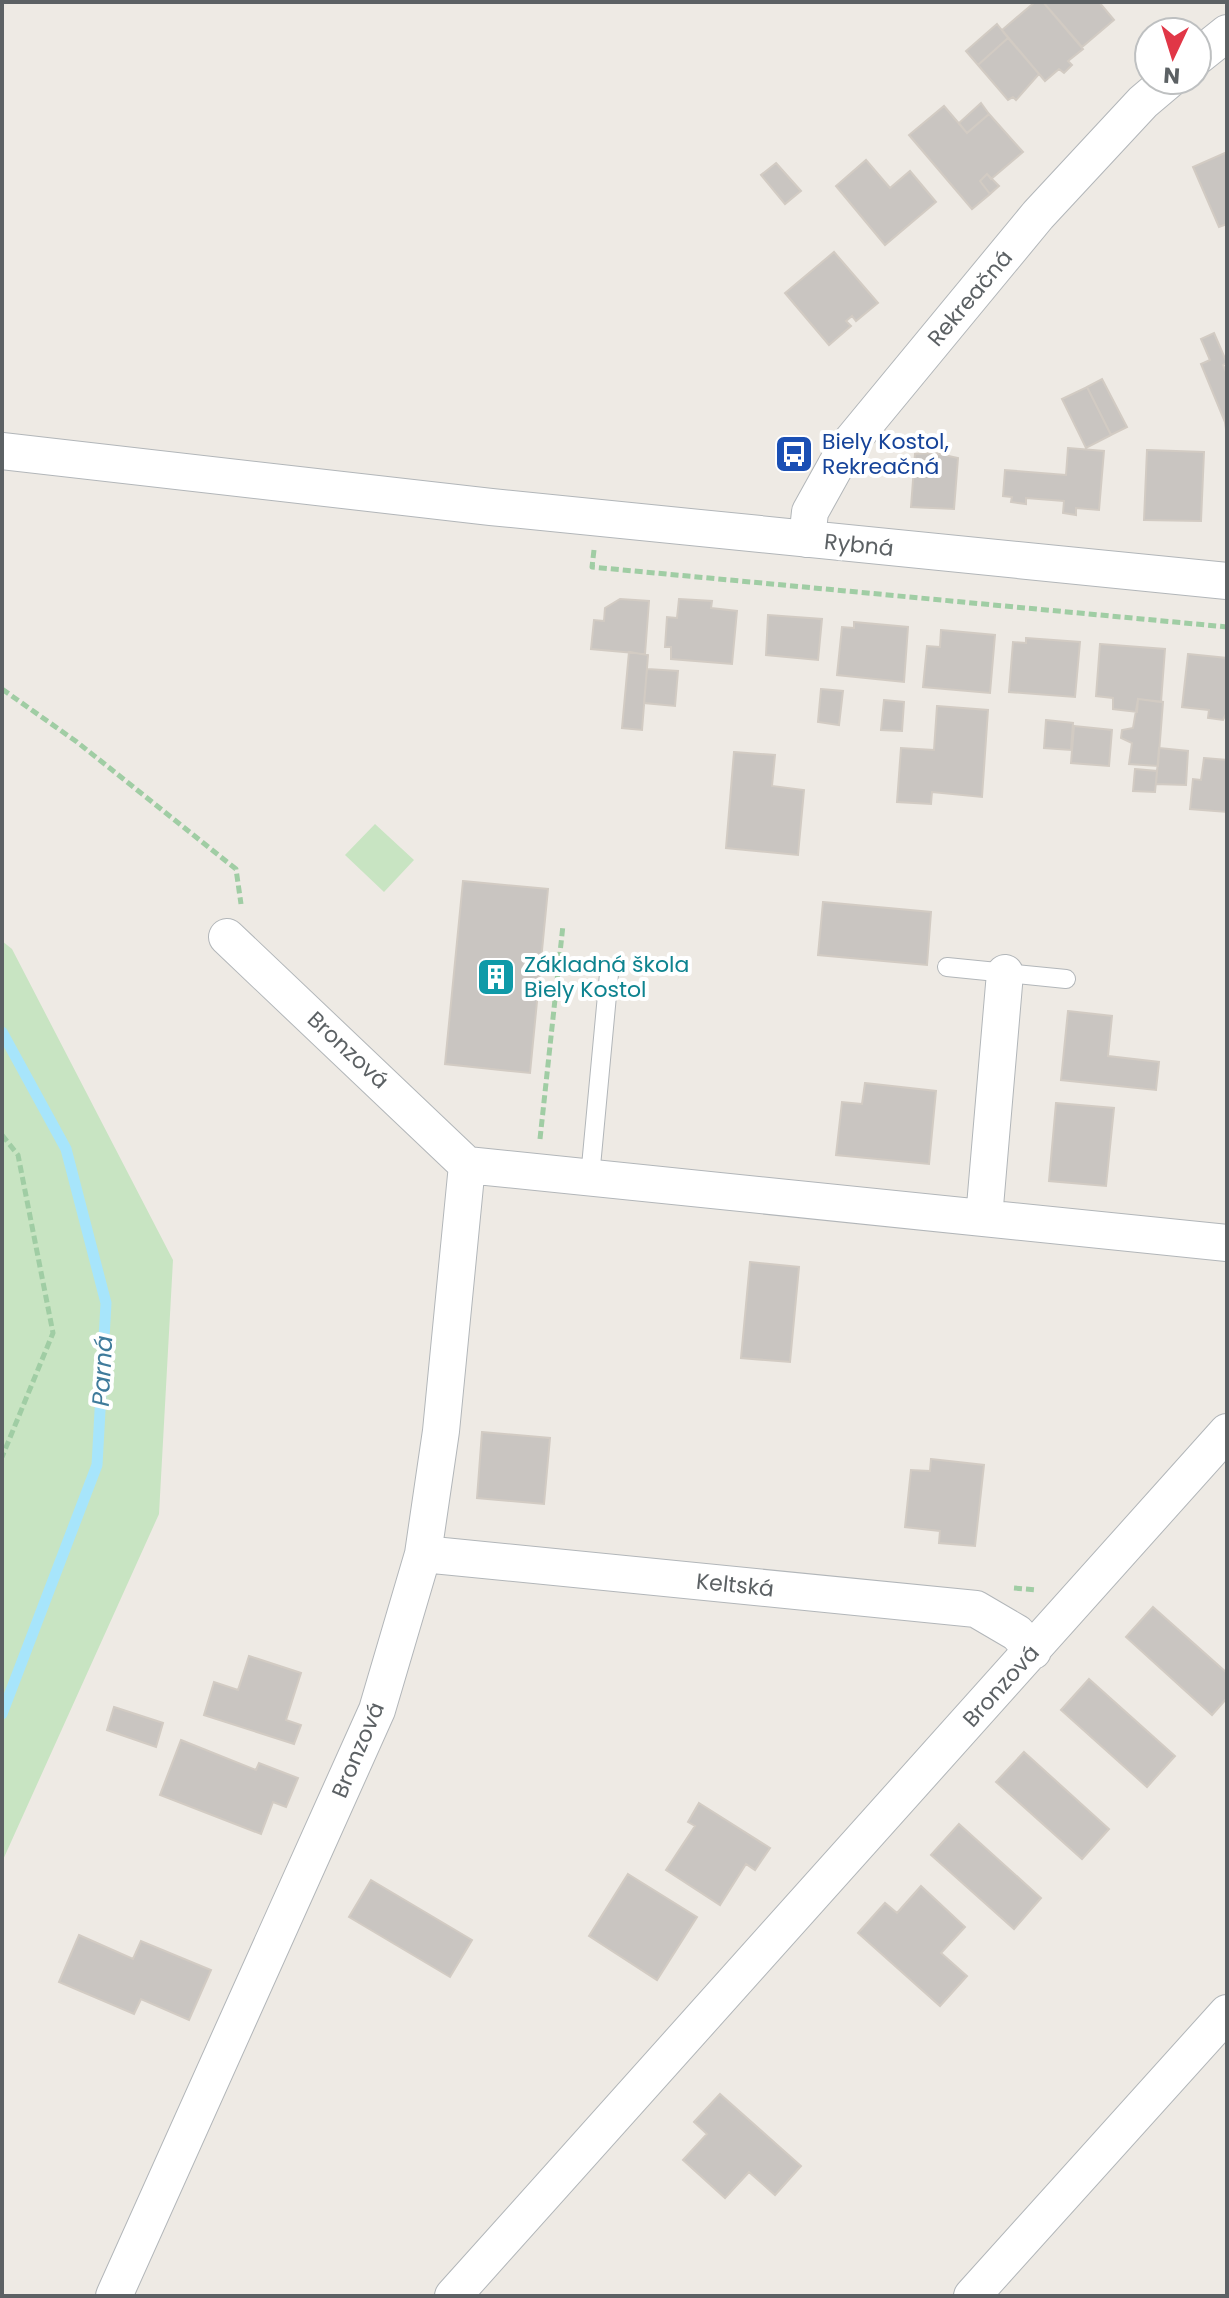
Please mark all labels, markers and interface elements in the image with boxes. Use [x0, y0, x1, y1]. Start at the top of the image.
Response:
north arrow [1133, 16, 1213, 96]
text: N [1162, 59, 1181, 91]
street label: Rekreačná [920, 243, 1020, 353]
place label: Biely Kostol, Rekreačná [822, 426, 949, 482]
bus stop icon: Biely Kostol, Rekreačná [773, 433, 815, 475]
street label: Rybná [823, 526, 895, 564]
place label: Základná škola Biely Kostol [524, 949, 689, 1005]
building icon: Základná škola Biely Kostol [475, 956, 517, 998]
street label: Bronzová [300, 1004, 396, 1096]
water label: Parná [84, 1335, 120, 1407]
street label: Keltská [695, 1566, 775, 1604]
street label: Bronzová [956, 1638, 1046, 1734]
street label: Bronzová [324, 1697, 392, 1803]

